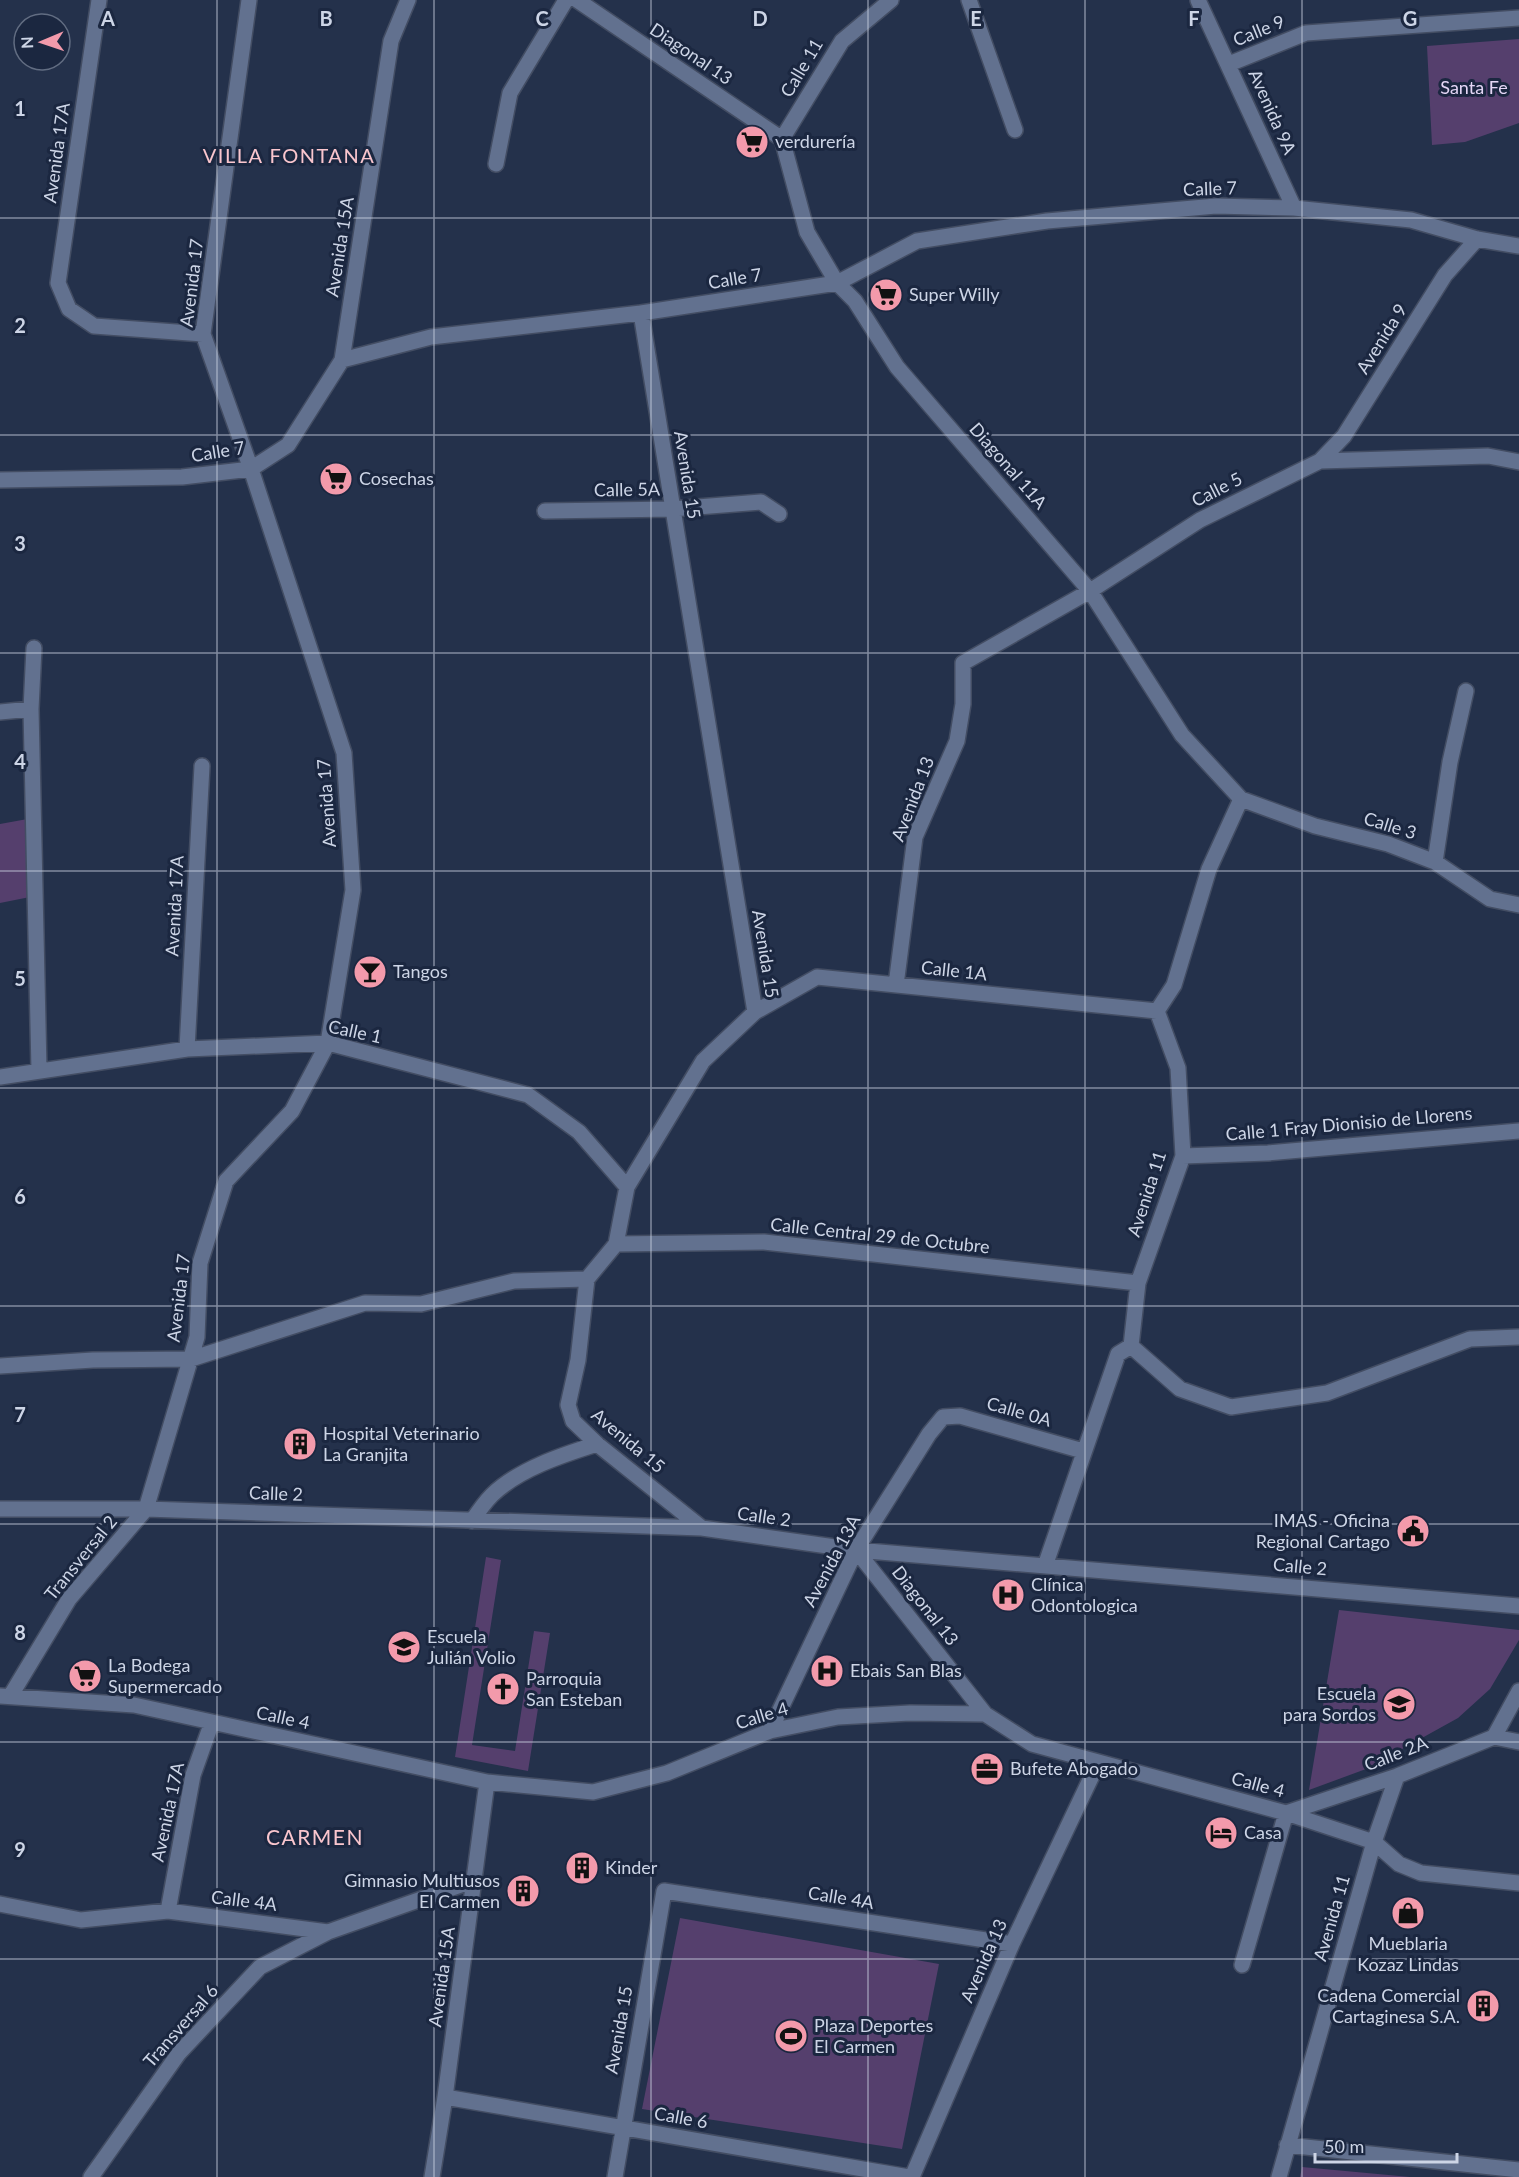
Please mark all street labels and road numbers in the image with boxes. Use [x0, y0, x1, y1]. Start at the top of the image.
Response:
street label: Calle 9 [1229, 10, 1288, 50]
street label: Diagonal 13 [646, 18, 737, 89]
street label: Calle 11 [775, 34, 827, 101]
street label: Avenida 9A [1244, 66, 1302, 158]
street label: Avenida 17A [38, 100, 74, 204]
street label: Calle 7 [1183, 176, 1237, 200]
street label: Avenida 15A [320, 194, 358, 298]
street label: Avenida 17 [175, 237, 207, 328]
street label: Calle 7 [706, 263, 763, 293]
street label: Avenida 9 [1351, 299, 1411, 378]
street label: Diagonal 11A [965, 418, 1053, 514]
street label: Avenida 15 [670, 429, 706, 520]
street label: Calle 7 [189, 436, 246, 466]
street label: Calle 5 [1187, 467, 1246, 511]
street label: Calle 5A [594, 477, 661, 501]
street label: Avenida 13 [886, 753, 938, 844]
street label: Avenida 17 [312, 758, 340, 848]
street label: Calle 3 [1361, 807, 1419, 843]
street label: Avenida 17A [160, 854, 188, 957]
street label: Avenida 15 [748, 908, 784, 999]
street label: Calle 1A [920, 956, 989, 984]
street label: Calle 1 [326, 1015, 384, 1047]
street label: Calle 1 Fray Dionisio de Llorens [1225, 1101, 1473, 1145]
street label: Avenida 11 [1122, 1148, 1170, 1239]
street label: Calle Central 29 de Octubre [769, 1213, 991, 1257]
street label: Avenida 17 [162, 1252, 194, 1343]
street label: Calle 0A [984, 1391, 1055, 1431]
street label: Avenida 15 [588, 1403, 670, 1477]
street label: Calle 2 [249, 1481, 303, 1505]
street label: Calle 2 [736, 1501, 792, 1531]
street label: Avenida 13A [798, 1510, 865, 1610]
street label: Transversal 2 [39, 1511, 121, 1604]
street label: Calle 2 [1272, 1553, 1328, 1579]
street label: Diagonal 13 [888, 1561, 964, 1650]
street label: Calle 4 [733, 1697, 791, 1733]
street label: Calle 4 [254, 1701, 312, 1733]
street label: Calle 2A [1361, 1731, 1431, 1775]
street label: Avenida 17A [146, 1759, 188, 1864]
street label: Calle 4 [1229, 1766, 1287, 1802]
street label: Avenida 11 [1308, 1872, 1354, 1963]
street label: Calle 4A [807, 1881, 876, 1913]
street label: Calle 4A [210, 1885, 279, 1915]
street label: Avenida 13 [955, 1916, 1011, 2006]
street label: Avenida 15A [423, 1924, 459, 2028]
street label: Transversal 6 [138, 1979, 222, 2071]
street label: Avenida 15 [599, 1984, 637, 2076]
street label: Calle 6 [653, 2101, 710, 2133]

